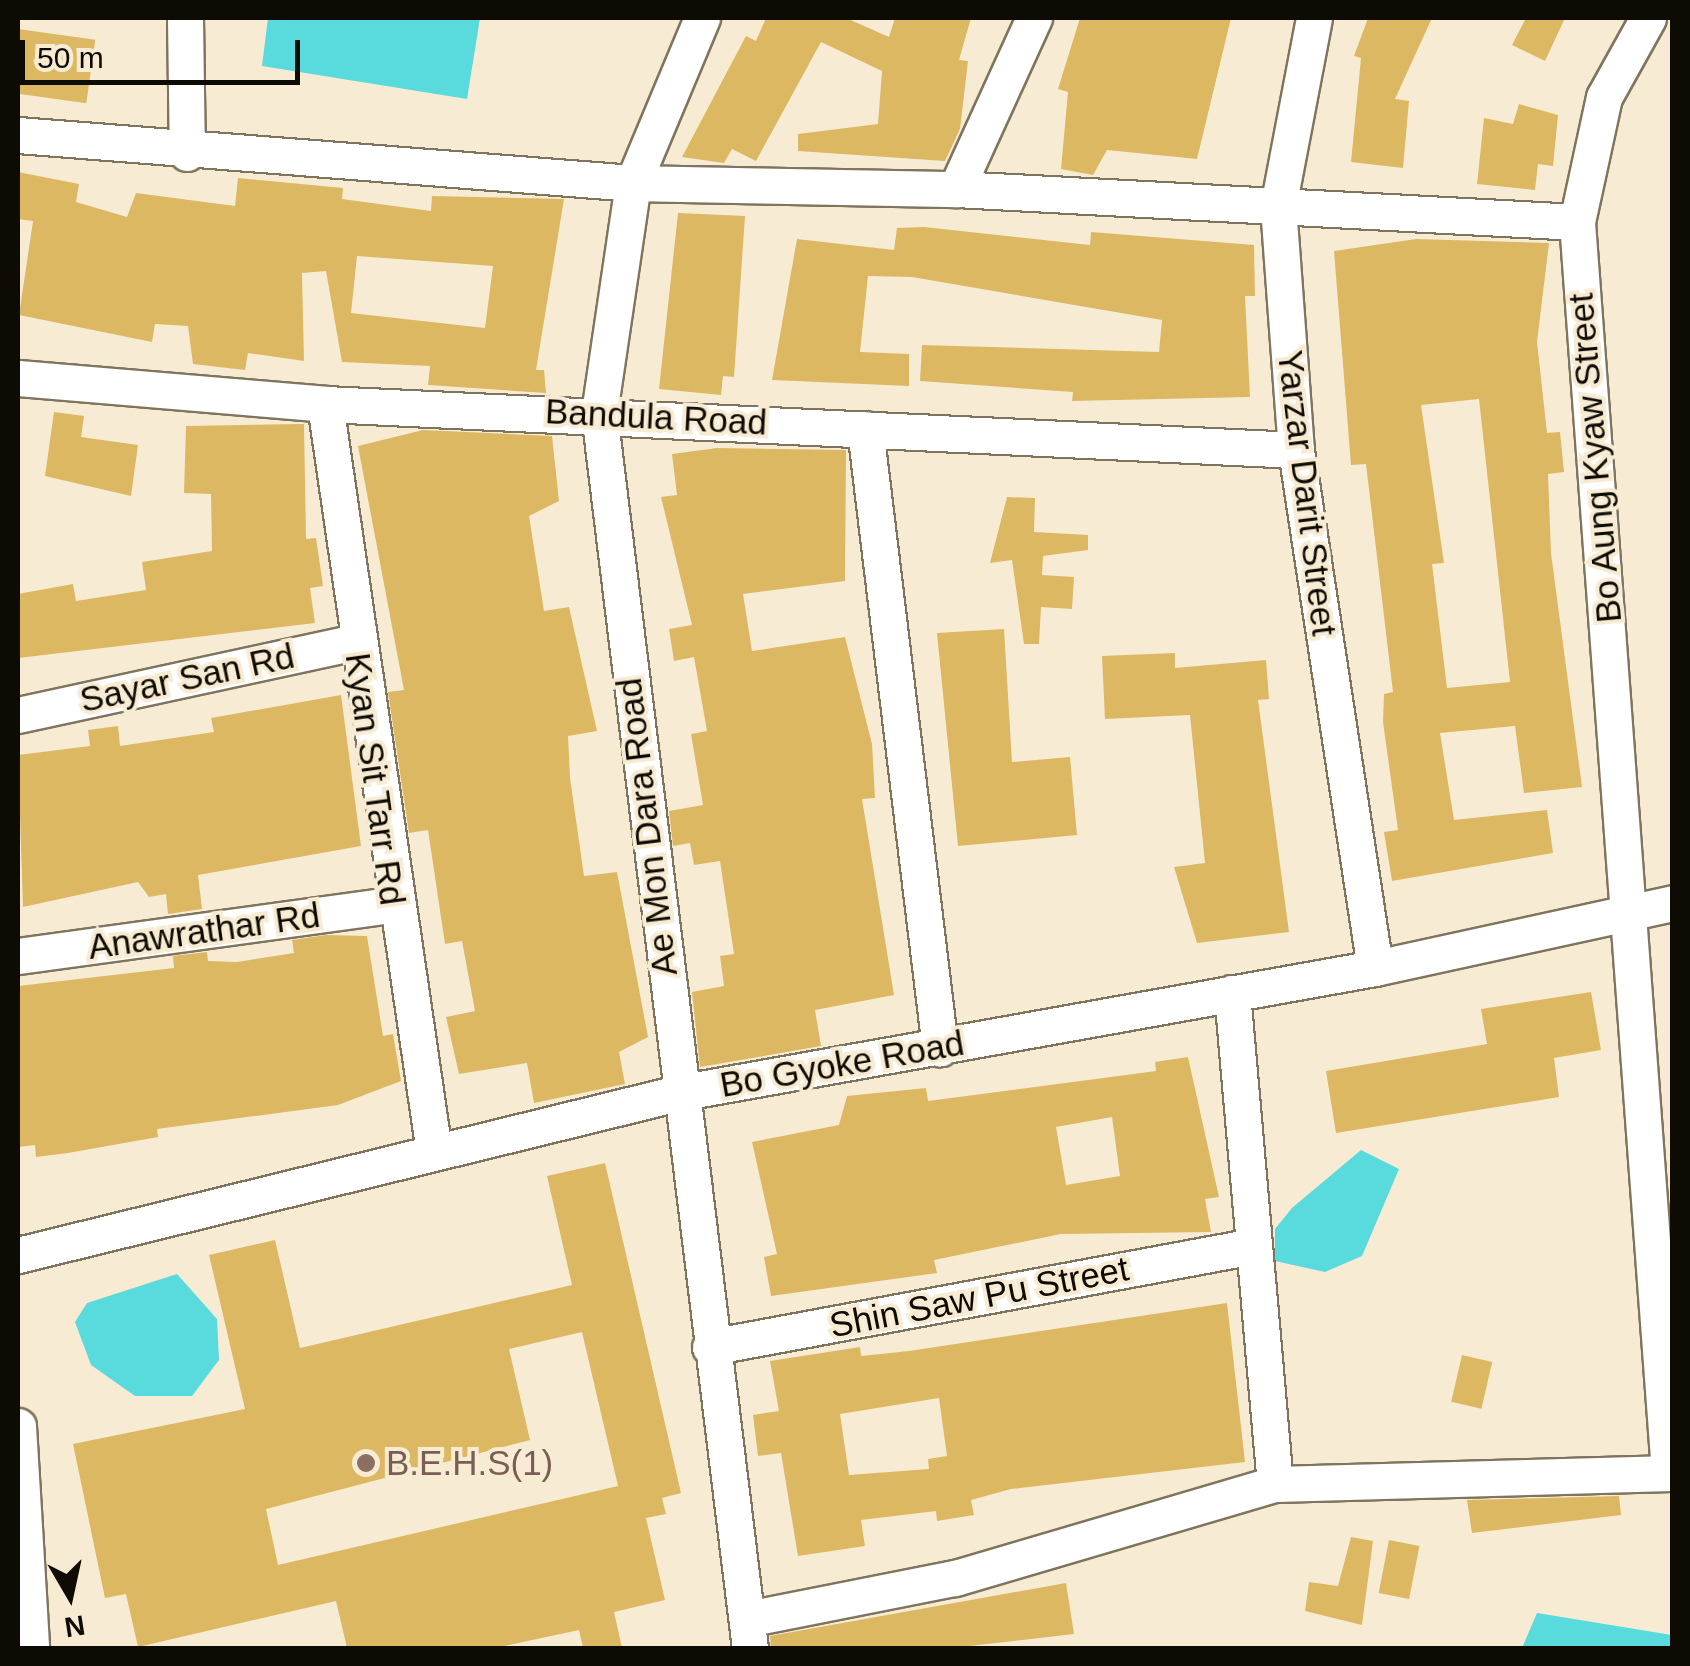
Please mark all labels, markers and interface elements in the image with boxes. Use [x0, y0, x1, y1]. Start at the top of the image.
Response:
scale bar [25, 20, 305, 82]
text: 50 m [37, 41, 104, 74]
street label: Bo Aung Kyaw Street [1560, 290, 1630, 626]
street label: Yarzar Darit Street [1269, 348, 1345, 638]
street label: Bandula Road [544, 390, 768, 444]
street label: Sayar San Rd [76, 635, 298, 721]
street label: Kyan Sit Tarr Rd [336, 650, 414, 908]
street label: Ae Mon Dara Road [608, 676, 686, 978]
street label: Anawrathar Rd [85, 894, 323, 968]
street label: Bo Gyoke Road [717, 1022, 967, 1106]
street label: Shin Saw Pu Street [826, 1247, 1132, 1347]
place label: B.E.H.S(1) [386, 1442, 553, 1484]
marker: B.E.H.S(1) [355, 1452, 377, 1474]
north arrow [20, 1546, 120, 1646]
text: N [62, 1609, 87, 1643]

